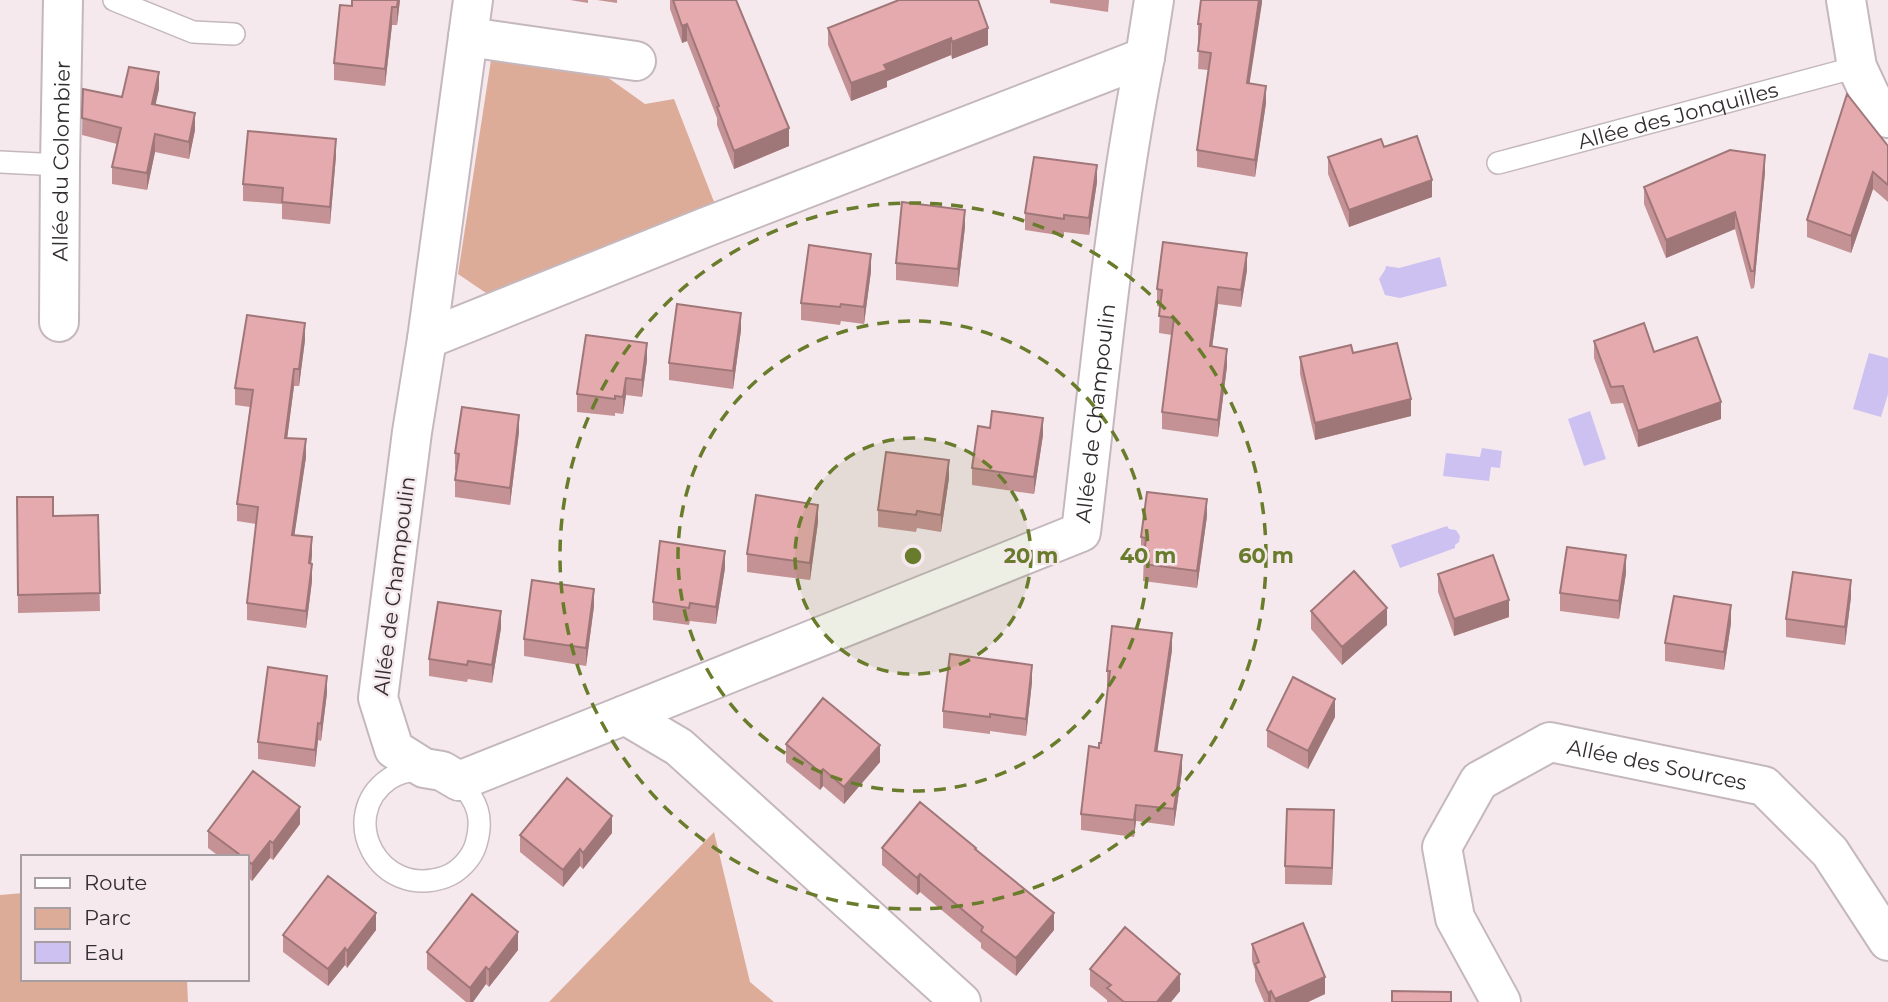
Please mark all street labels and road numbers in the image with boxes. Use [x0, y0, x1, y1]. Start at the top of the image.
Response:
street label: Allée du Colombier [47, 60, 74, 262]
street label: Allée des Jonquilles [1575, 76, 1780, 154]
street label: Allée de Champoulin [1070, 302, 1120, 524]
street label: Allée de Champoulin [368, 475, 420, 697]
street label: Allée des Sources [1565, 733, 1749, 795]

